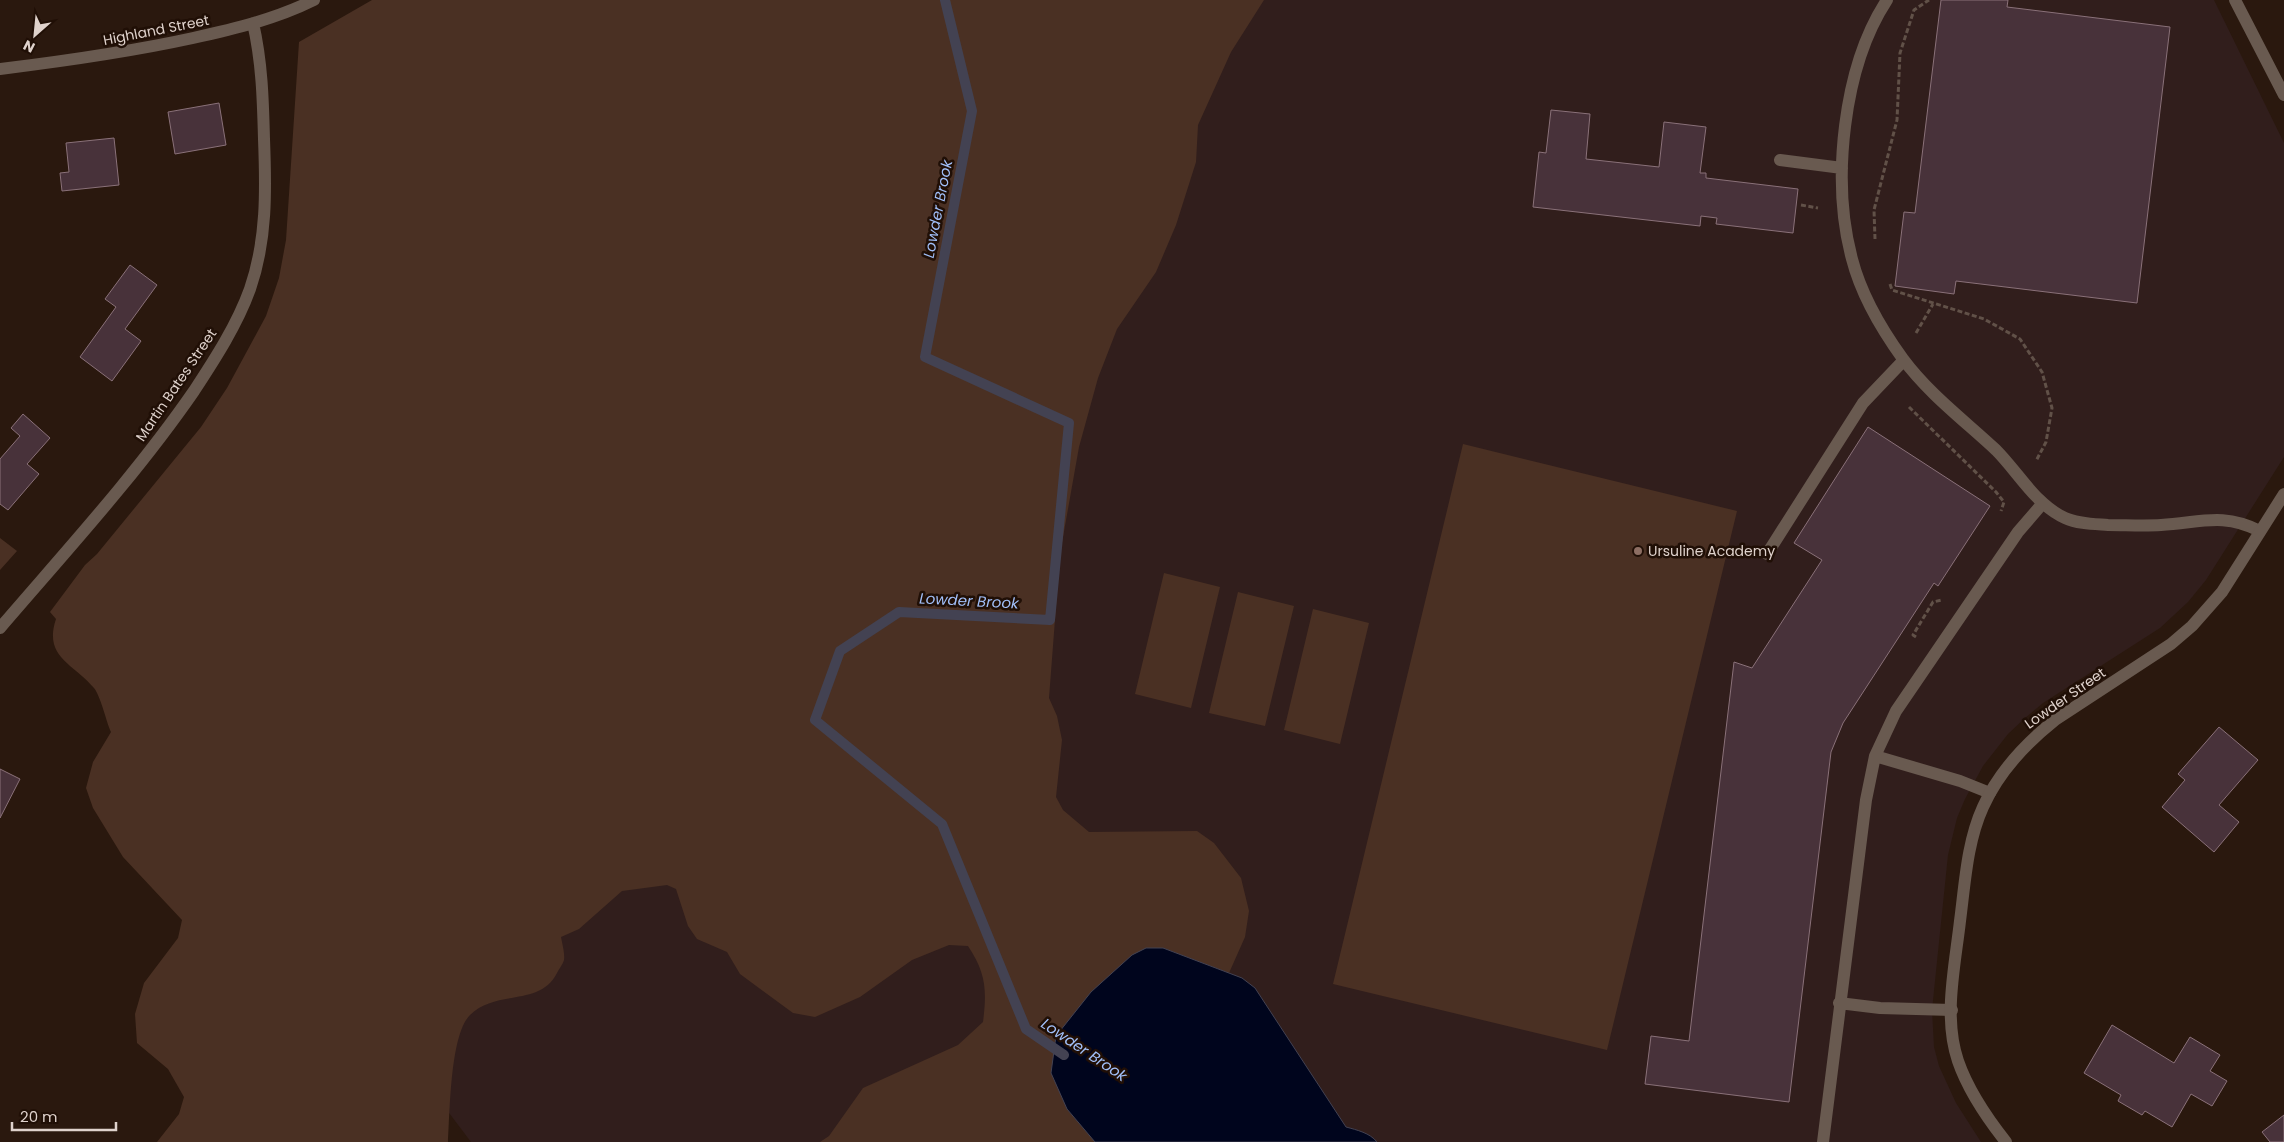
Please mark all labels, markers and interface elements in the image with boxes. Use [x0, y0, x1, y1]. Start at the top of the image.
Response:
north arrow [10, 10, 60, 60]
street label: Highland Street [101, 10, 211, 50]
text: N [20, 35, 38, 58]
water label: Lowder Brook [918, 157, 958, 260]
street label: Martin Bates Street [131, 325, 221, 445]
place label: Ursuline Academy [1648, 541, 1775, 561]
marker: Ursuline Academy [1632, 545, 1644, 557]
water label: Lowder Brook [919, 587, 1021, 614]
street label: Lowder Street [2021, 663, 2109, 733]
water label: Lowder Brook [1037, 1013, 1132, 1087]
scale bar [12, 1100, 116, 1132]
text: 20 m [20, 1106, 58, 1127]

